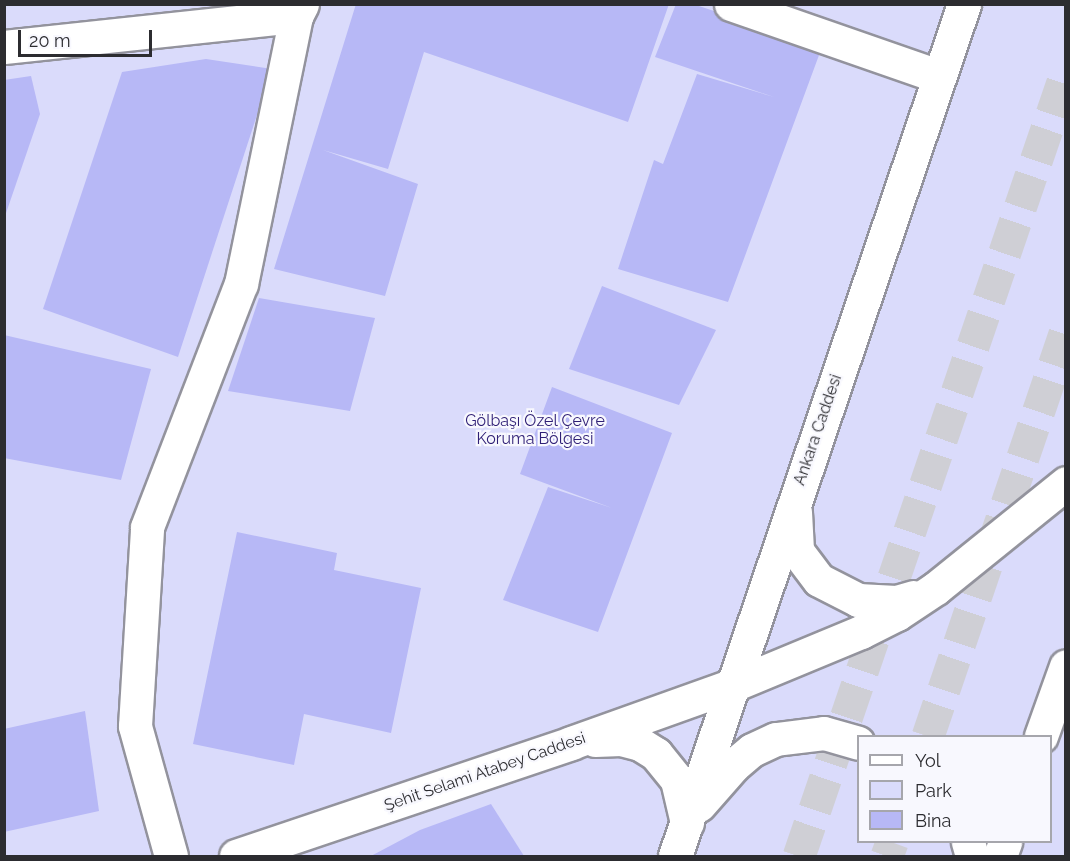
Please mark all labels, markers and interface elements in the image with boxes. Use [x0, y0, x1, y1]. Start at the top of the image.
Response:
scale bar [21, 18, 154, 56]
text: 20 m [29, 30, 71, 51]
street label: Ankara Caddesi [790, 372, 846, 488]
park label: Gölbaşı Özel Çevre Koruma Bölgesi [465, 411, 605, 449]
street label: Şehit Selami Atabey Caddesi [381, 728, 589, 816]
legend [857, 735, 1052, 843]
text: Yol [915, 750, 941, 771]
text: Park [915, 780, 952, 801]
text: Bina [915, 810, 951, 831]

